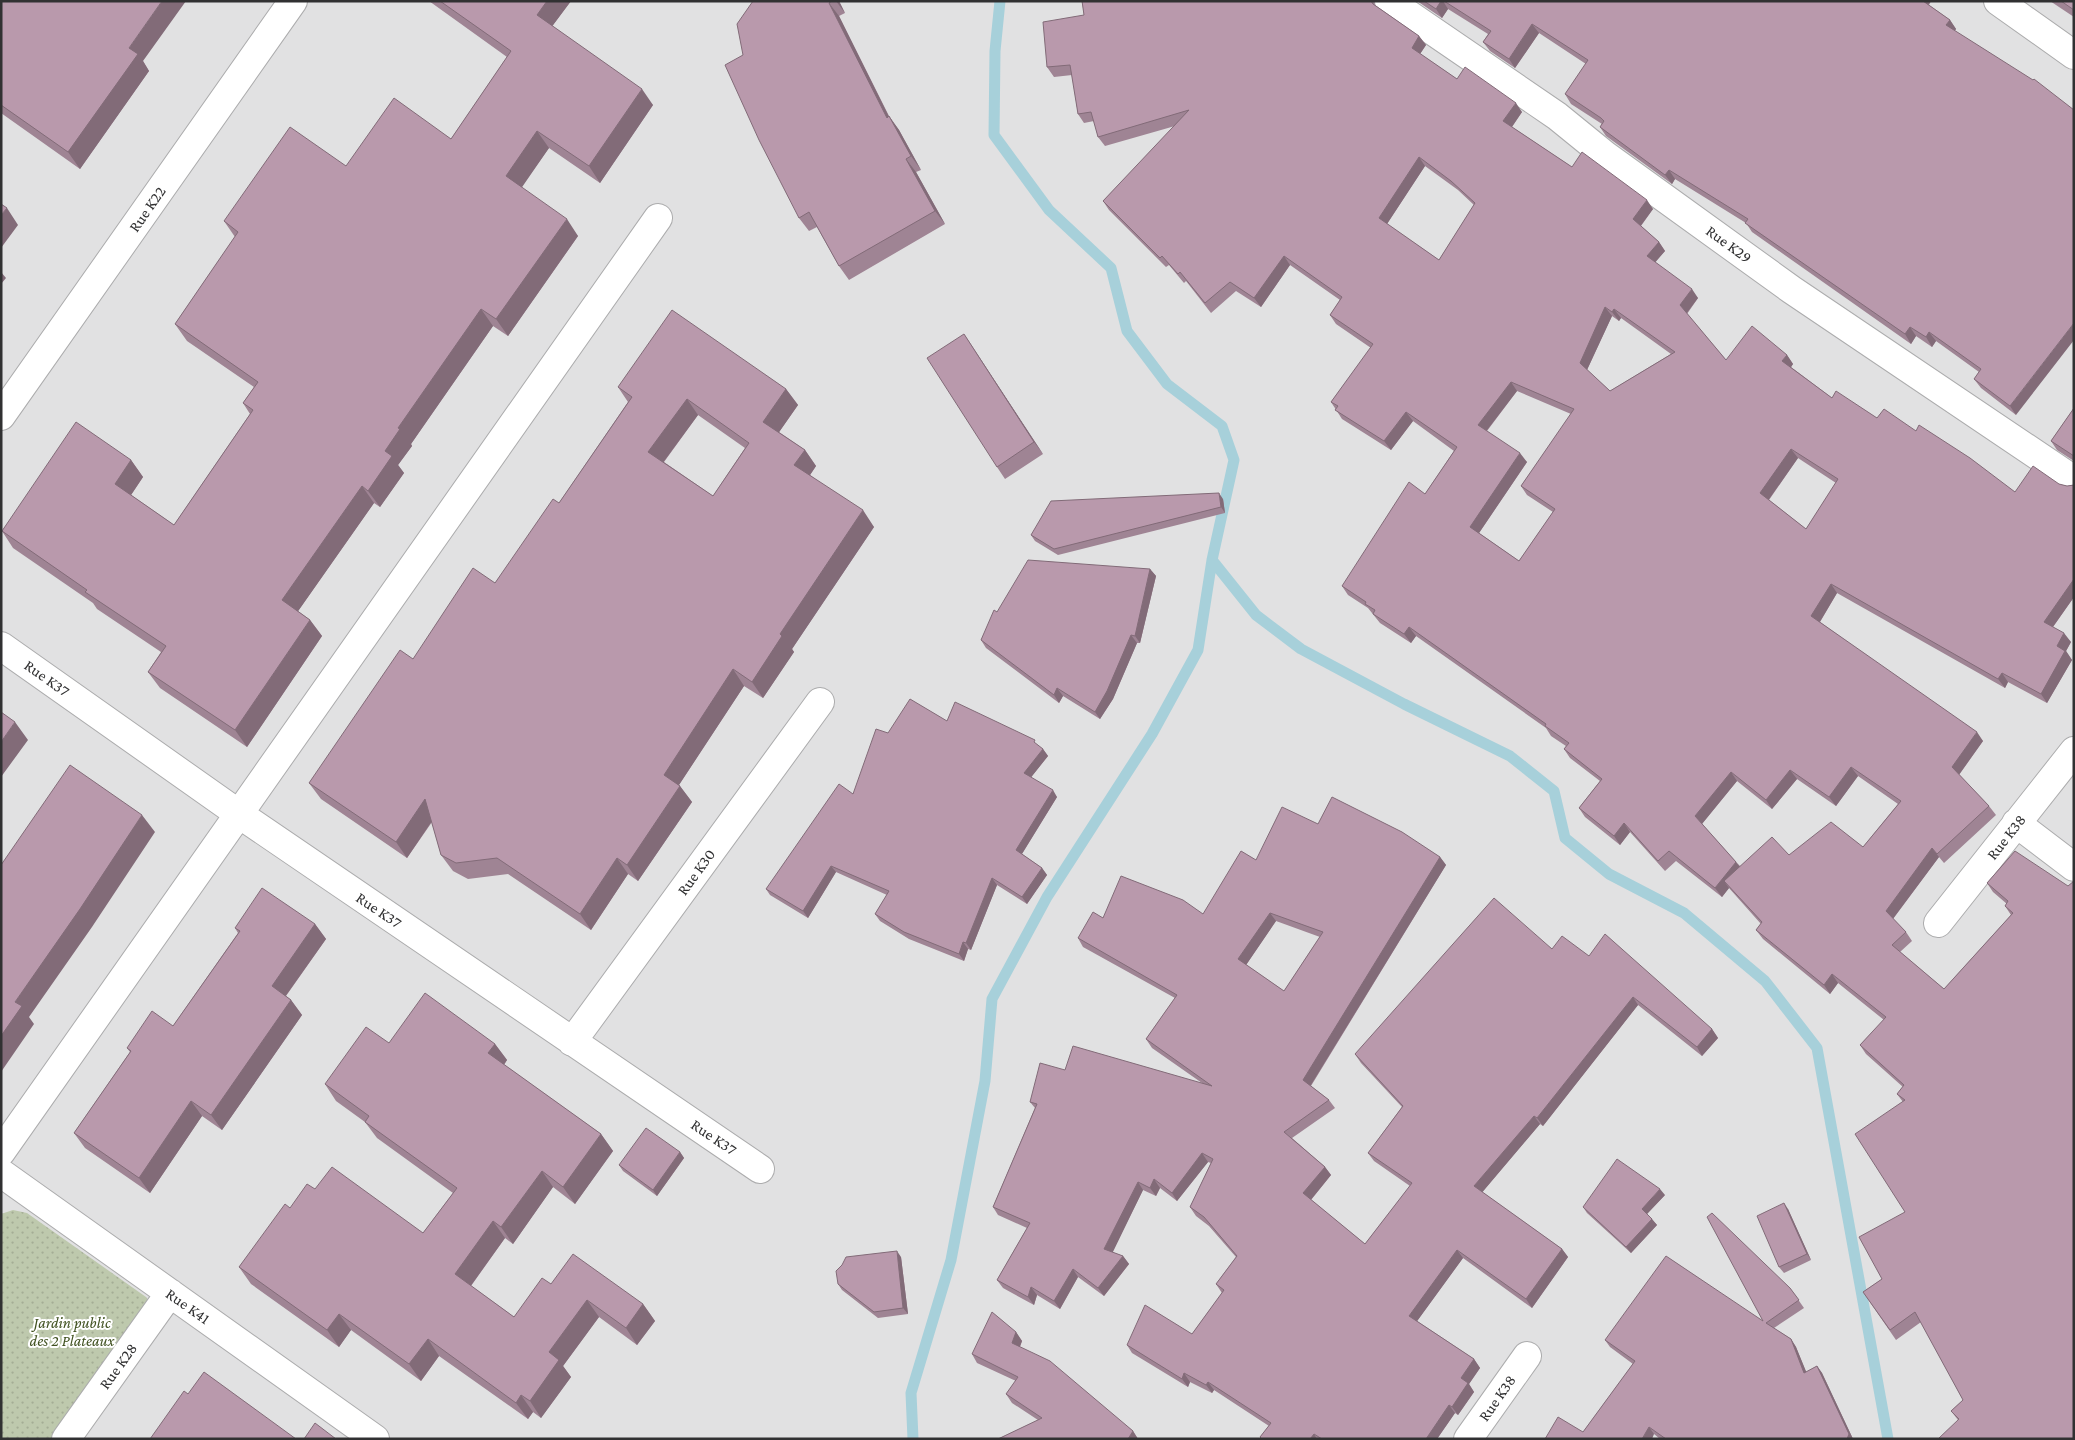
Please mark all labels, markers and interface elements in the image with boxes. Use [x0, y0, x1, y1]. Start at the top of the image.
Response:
street label: Rue K22 [125, 183, 169, 235]
street label: Rue K29 [1703, 222, 1755, 266]
street label: Rue K37 [21, 656, 73, 700]
street label: Rue K38 [1983, 811, 2029, 863]
street label: Rue K30 [674, 846, 718, 898]
street label: Rue K37 [353, 889, 405, 932]
street label: Rue K37 [688, 1116, 740, 1159]
street label: Rue K41 [163, 1285, 213, 1327]
park label: Jardin public des 2 Plateaux [30, 1314, 115, 1349]
street label: Rue K28 [96, 1340, 140, 1392]
street label: Rue K38 [1475, 1372, 1519, 1424]

